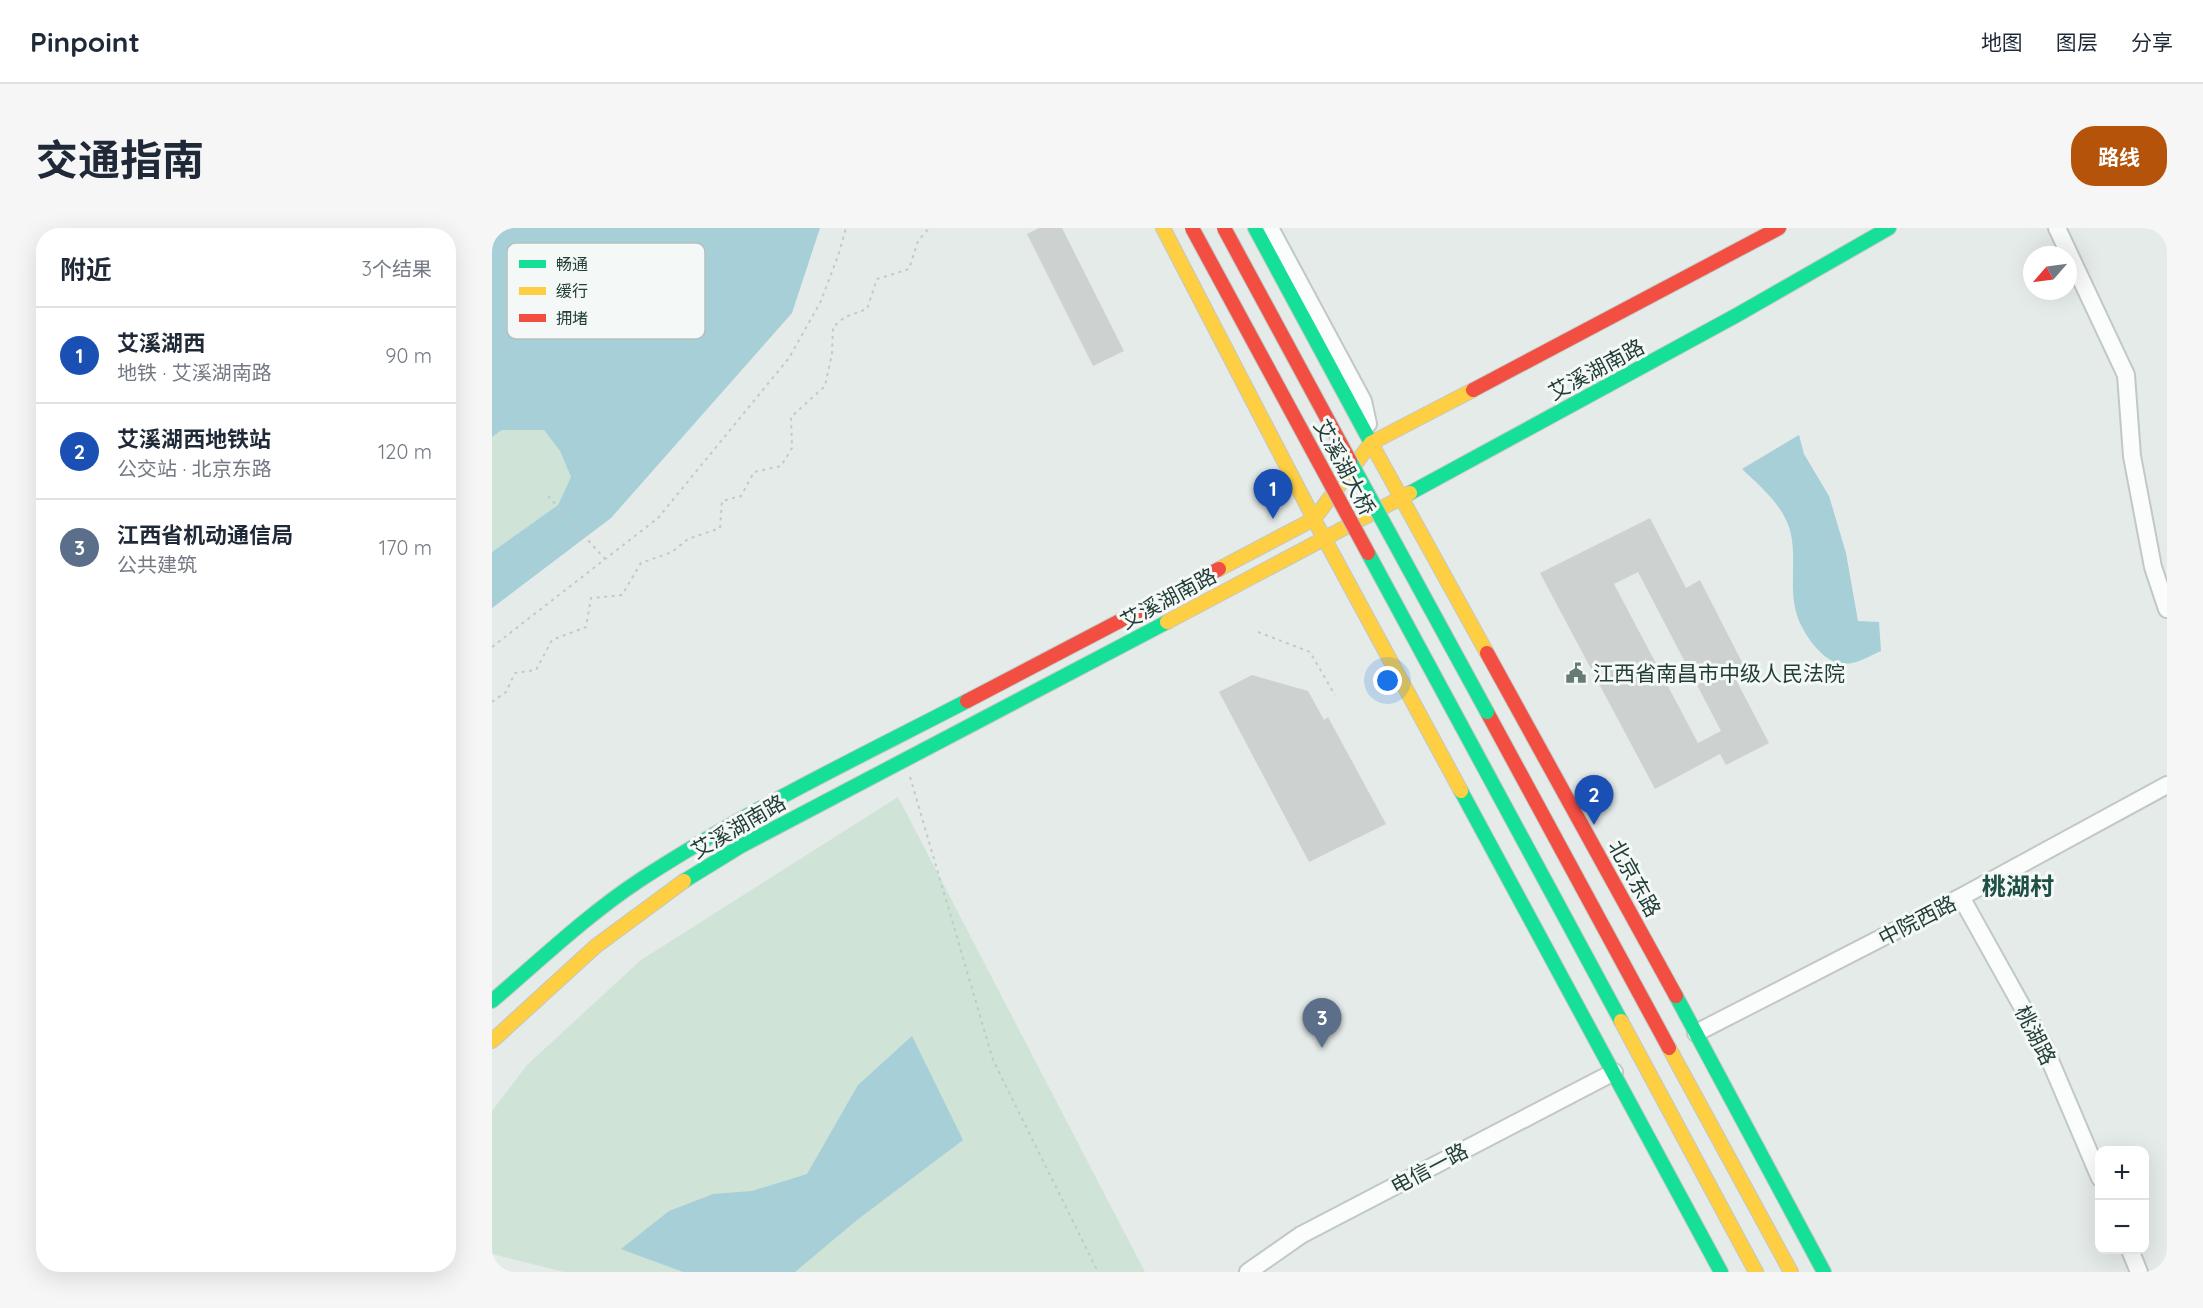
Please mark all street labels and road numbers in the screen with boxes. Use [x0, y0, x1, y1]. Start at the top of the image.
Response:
street label: 艾溪湖南路 [1544, 333, 1648, 405]
street label: 艾溪湖大桥 [1309, 415, 1381, 519]
street label: 艾溪湖南路 [1116, 562, 1220, 634]
street label: 艾溪湖南路 [686, 788, 790, 864]
street label: 北京东路 [1603, 835, 1667, 921]
street label: 中院西路 [1874, 889, 1960, 951]
street label: 桃湖路 [2010, 1001, 2062, 1069]
street label: 电信一路 [1386, 1137, 1472, 1199]

